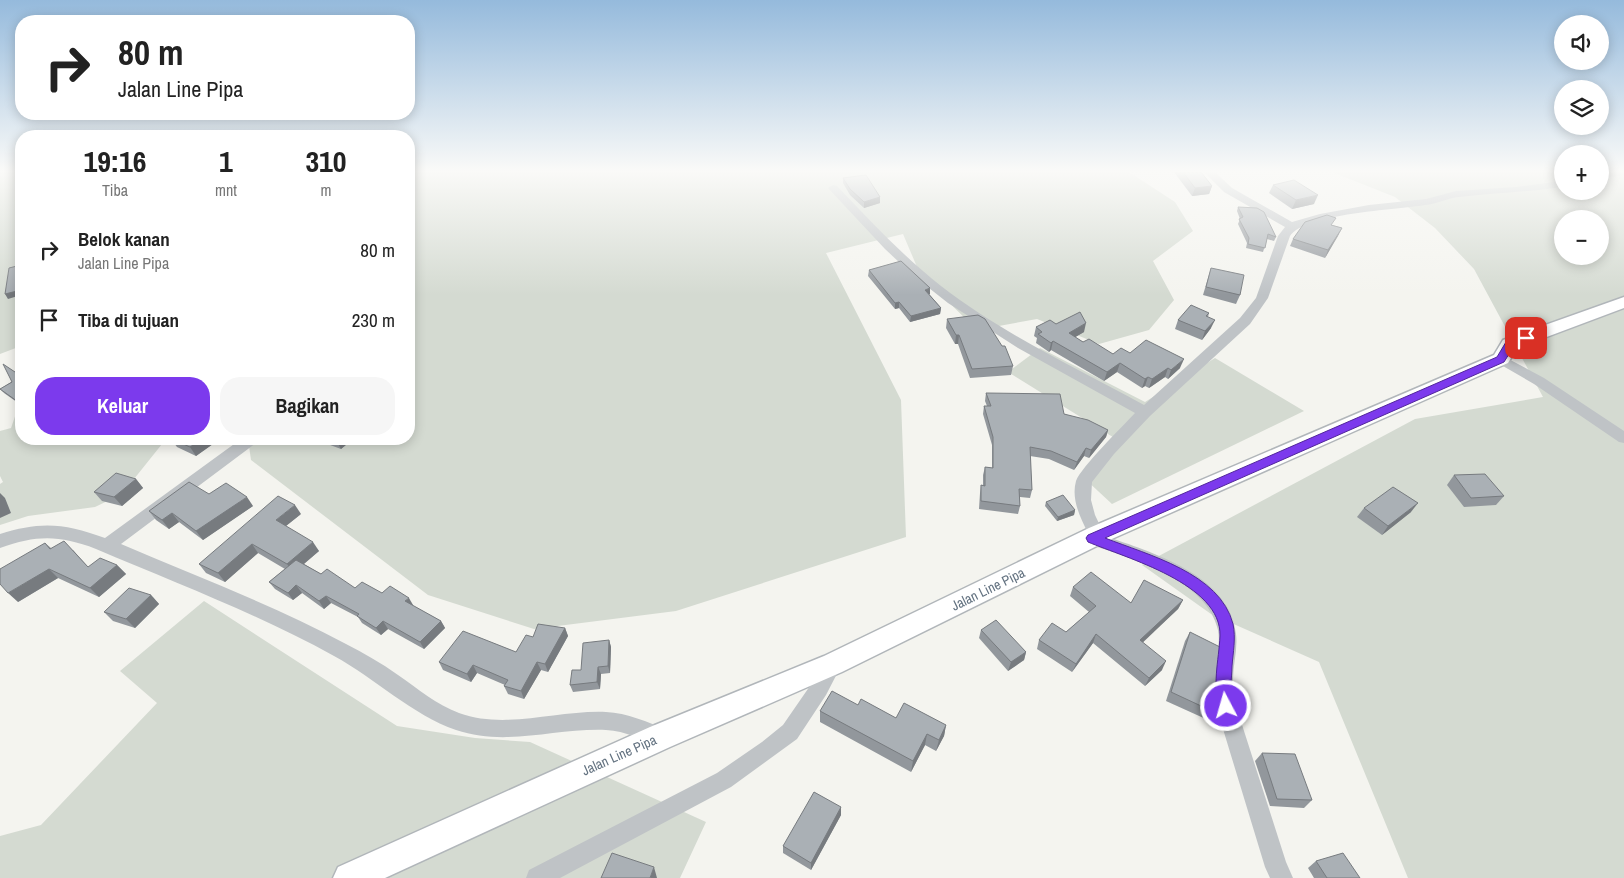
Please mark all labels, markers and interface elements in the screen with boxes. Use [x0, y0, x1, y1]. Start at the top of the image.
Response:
map controls [1554, 15, 1609, 265]
button: sound [1554, 15, 1609, 70]
text: 80 m [118, 29, 183, 76]
icon: right [35, 35, 100, 100]
text: Jalan Line Pipa [118, 74, 243, 104]
button: layers [1554, 80, 1609, 135]
text: 19:16 [84, 141, 146, 181]
text: 1 [219, 141, 233, 181]
text: 310 [305, 141, 346, 181]
button: + [1554, 145, 1609, 200]
text: Tiba [102, 179, 128, 201]
text: mnt [215, 179, 237, 201]
text: m [320, 179, 331, 201]
button: − [1554, 210, 1609, 265]
text: Belok kanan [78, 226, 170, 252]
icon: right [35, 236, 63, 264]
text: 80 m [360, 237, 395, 263]
text: Jalan Line Pipa [78, 252, 169, 274]
icon: arrive [35, 306, 63, 334]
text: Tiba di tujuan [78, 307, 179, 333]
text: 230 m [352, 307, 395, 333]
pin [1505, 317, 1547, 359]
icon: arrive [1512, 324, 1540, 352]
button: Keluar [35, 377, 210, 435]
button: Bagikan [220, 377, 395, 435]
street label: Jalan Line Pipa [948, 563, 1028, 615]
position arrow [1199, 679, 1251, 731]
street label: Jalan Line Pipa [579, 730, 660, 779]

